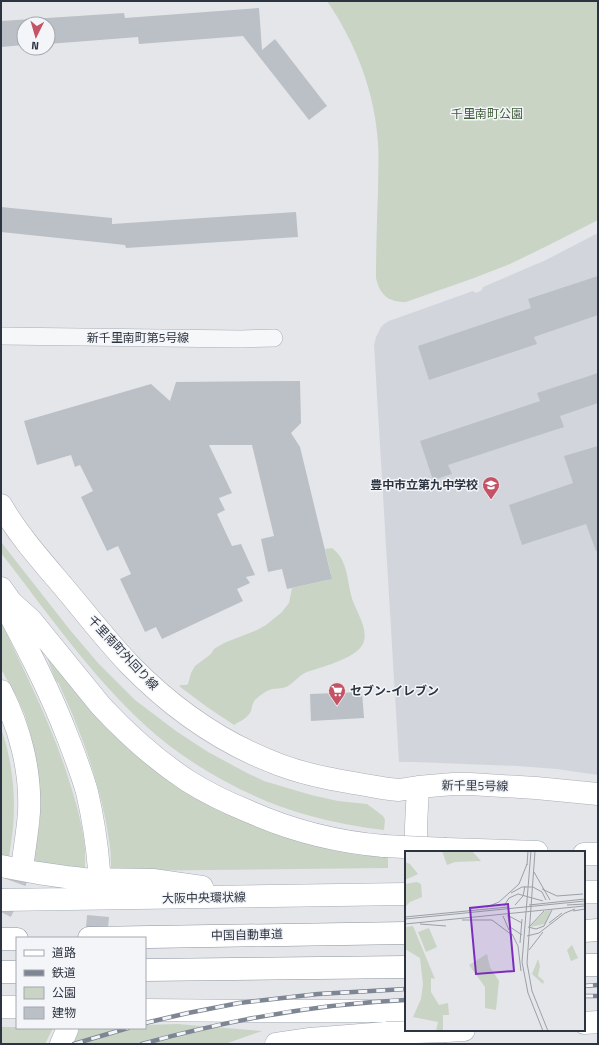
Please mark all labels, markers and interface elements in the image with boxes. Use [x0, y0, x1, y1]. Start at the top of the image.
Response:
north arrow [16, 16, 56, 56]
text: N [31, 38, 40, 54]
park label: 千里南町公園 [451, 104, 523, 123]
street label: 新千里南町第5号線 [87, 328, 189, 347]
place label: 豊中市立第九中学校 [370, 475, 478, 494]
school or university icon: 豊中市立第九中学校 [481, 475, 501, 500]
street label: 千里南町外回り線 [84, 611, 163, 694]
supermarket icon: セブン-イレブン [327, 681, 347, 706]
place label: セブン-イレブン [350, 681, 439, 700]
street label: 新千里5号線 [441, 775, 509, 796]
inset map [405, 851, 585, 1031]
street label: 大阪中央環状線 [162, 887, 246, 908]
street label: 中国自動車道 [211, 924, 283, 945]
legend [16, 937, 146, 1029]
text: 道路 [52, 943, 76, 962]
text: 鉄道 [52, 963, 76, 982]
text: 公園 [52, 983, 76, 1002]
text: 建物 [52, 1003, 76, 1022]

